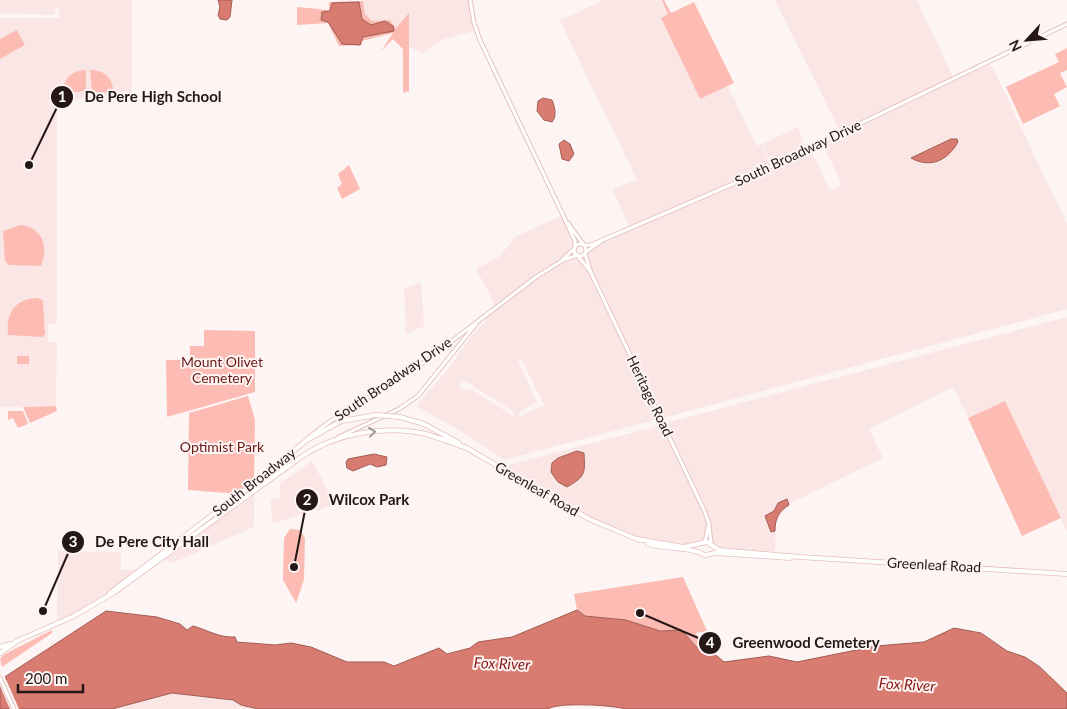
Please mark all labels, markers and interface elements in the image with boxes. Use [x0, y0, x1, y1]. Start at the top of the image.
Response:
north arrow [1002, 15, 1052, 65]
text: N [1005, 37, 1025, 54]
callout: De Pere High School [49, 82, 231, 112]
text: 1 [58, 87, 66, 105]
text: De Pere High School [84, 87, 222, 105]
street label: South Broadway Drive [732, 116, 864, 189]
street label: South Broadway Drive [331, 333, 455, 424]
park label: Mount Olivet Cemetery [181, 353, 263, 386]
street label: Heritage Road [624, 353, 677, 439]
one-way arrow [369, 427, 377, 438]
park label: Optimist Park [180, 438, 265, 455]
street label: South Broadway [209, 443, 299, 519]
street label: Greenleaf Road [492, 458, 582, 520]
callout: Wilcox Park [294, 485, 420, 515]
text: 2 [303, 490, 312, 508]
text: Wilcox Park [329, 490, 410, 508]
callout: De Pere City Hall [60, 527, 220, 557]
text: 3 [69, 532, 77, 550]
text: De Pere City Hall [95, 532, 209, 550]
street label: Greenleaf Road [886, 554, 982, 575]
callout: Greenwood Cemetery [698, 628, 890, 658]
text: 4 [706, 633, 715, 651]
text: Greenwood Cemetery [732, 633, 880, 651]
water label: Fox River [473, 653, 532, 673]
scale bar [18, 662, 82, 694]
text: 200 m [25, 669, 67, 687]
water label: Fox River [878, 674, 937, 695]

